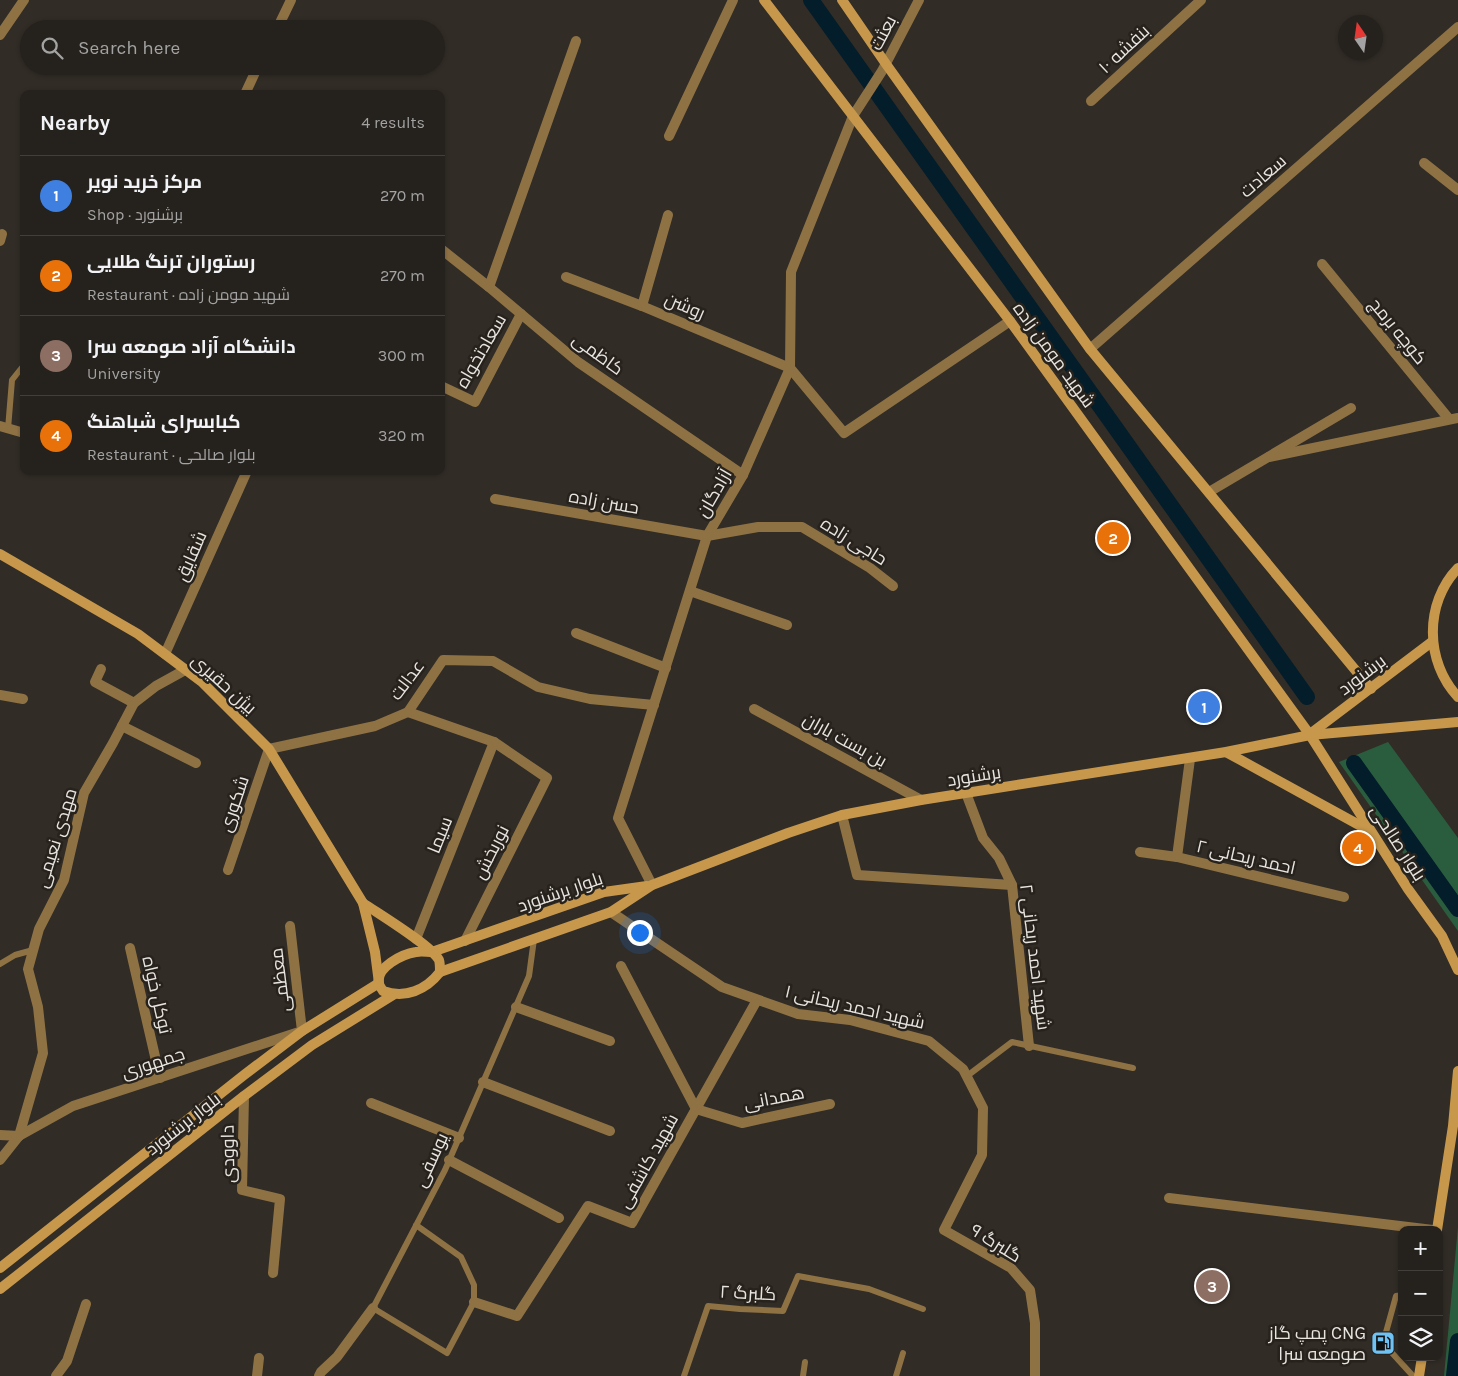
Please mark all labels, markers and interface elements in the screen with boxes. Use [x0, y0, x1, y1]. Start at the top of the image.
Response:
street label: بعثت [865, 12, 901, 54]
north arrow [1338, 15, 1383, 60]
search box [20, 20, 445, 75]
street label: بنفشه ۱۰ [1094, 20, 1154, 78]
icon: search [38, 34, 66, 62]
text: Search here [78, 37, 180, 59]
text: Nearby [40, 111, 110, 135]
text: 4 results [361, 113, 425, 132]
street label: سعادت [1235, 150, 1291, 202]
text: مرکز خرید نویر [87, 171, 202, 193]
text: 1 [53, 186, 59, 205]
text: 270 m [380, 186, 425, 205]
text: Shop · برشنورد [87, 205, 183, 224]
text: رستوران ترنگ طلایی [87, 251, 255, 273]
text: 2 [51, 266, 61, 285]
text: 270 m [380, 266, 425, 285]
text: Restaurant · شهید مومن زاده [87, 285, 290, 304]
street label: روشن [662, 288, 708, 324]
street label: کوچه برمچ [1364, 293, 1432, 369]
street label: شهید مومن زاده [1008, 298, 1100, 412]
street label: سعادتخواه [451, 310, 511, 392]
street label: کاظمی [568, 328, 628, 380]
text: دانشگاه آزاد صومعه سرا [87, 336, 296, 358]
text: 3 [51, 346, 61, 365]
text: 300 m [378, 346, 425, 365]
text: University [87, 364, 161, 383]
text: کبابسرای شباهنگ [87, 411, 241, 433]
text: 4 [51, 426, 61, 445]
text: 320 m [378, 426, 425, 445]
text: Restaurant · بلوار صالحی [87, 445, 255, 464]
street label: آزادگان [691, 465, 737, 521]
street label: حسن زاده [567, 485, 641, 519]
street label: حاجی زاده [817, 512, 891, 570]
pin: 2 [1097, 519, 1129, 557]
street label: شقایق [170, 527, 213, 585]
street label: بیژن حقیری [187, 649, 261, 719]
street label: برشنورد [1334, 650, 1390, 700]
street label: عدالت [385, 655, 429, 705]
pin: 1 [1188, 688, 1220, 726]
street label: بن بست باران [799, 708, 891, 772]
street label: برشنورد [946, 761, 1002, 791]
street label: شکوری [214, 773, 254, 835]
street label: مهدی نعیمی [30, 785, 82, 891]
street label: بلوار صالحی [1365, 801, 1431, 885]
street label: سیما [423, 813, 457, 857]
street label: نوربخش [468, 821, 514, 883]
pin: 4 [1342, 829, 1374, 867]
street label: احمد ریحانی ۲ [1194, 835, 1298, 879]
street label: بلوار برشنورد [514, 867, 606, 917]
street label: شهید احمد ریحانی ۲ [1015, 883, 1055, 1031]
your location [627, 920, 653, 946]
street label: معظمی [265, 947, 295, 1013]
street label: توکل خواه [137, 954, 177, 1036]
street label: شهید احمد ریحانی ۱ [783, 980, 927, 1034]
street label: جمهوری [119, 1042, 187, 1084]
street label: همدانی [742, 1081, 806, 1115]
street label: بلوار برشنورد [141, 1088, 225, 1160]
street label: شهید کاشفی [613, 1110, 683, 1212]
street label: داوودی [216, 1125, 240, 1183]
street label: یوسفی [409, 1129, 453, 1191]
street label: گلبرگ ۹ [966, 1219, 1026, 1267]
map controls [1398, 1226, 1443, 1361]
button: + [1398, 1226, 1443, 1271]
pin: 3 [1196, 1267, 1228, 1305]
button: − [1398, 1271, 1443, 1316]
street label: گلبرگ ۲ [719, 1281, 777, 1305]
button: layers [1398, 1316, 1443, 1361]
place label: پمپ گاز CNG صومعه سرا [1268, 1322, 1366, 1365]
fuel station icon: پمپ گاز CNG صومعه سرا [1370, 1330, 1396, 1356]

